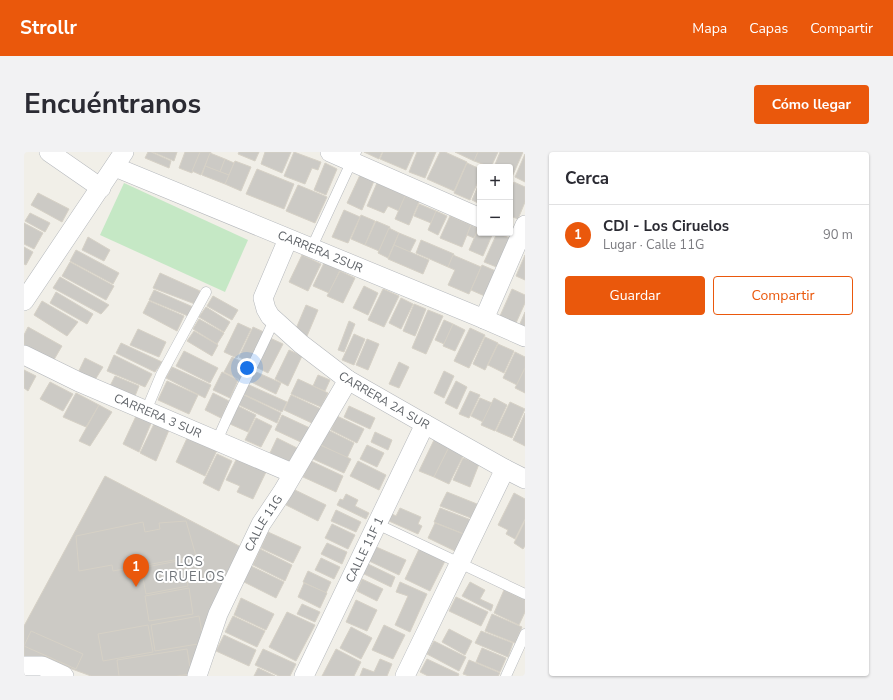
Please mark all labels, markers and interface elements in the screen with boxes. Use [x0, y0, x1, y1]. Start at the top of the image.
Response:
text: Strollr [20, 15, 77, 41]
text: Mapa [692, 19, 727, 38]
text: Capas [749, 19, 788, 38]
text: Compartir [810, 19, 873, 38]
text: Encuéntranos [24, 85, 201, 123]
button: Cómo llegar [754, 85, 869, 124]
map controls [477, 164, 513, 236]
button: + [477, 164, 513, 200]
text: Cerca [565, 167, 609, 190]
button: − [477, 200, 513, 236]
text: CDI - Los Ciruelos [603, 216, 729, 236]
text: 1 [574, 226, 582, 244]
text: 90 m [823, 226, 853, 244]
street label: CARRERA 2SUR [275, 227, 365, 276]
text: Lugar · Calle 11G [603, 236, 704, 254]
button: Guardar [565, 276, 705, 315]
button: Compartir [713, 276, 853, 315]
your location [237, 358, 257, 378]
street label: CARRERA 2A SUR [335, 368, 433, 433]
street label: CARRERA 3 SUR [112, 390, 204, 441]
street label: CALLE 11G [241, 492, 286, 554]
street label: CALLE 11F 1 [342, 514, 387, 585]
district label: LOS CIRUELOS [155, 553, 225, 586]
pin: 1 [123, 554, 149, 587]

